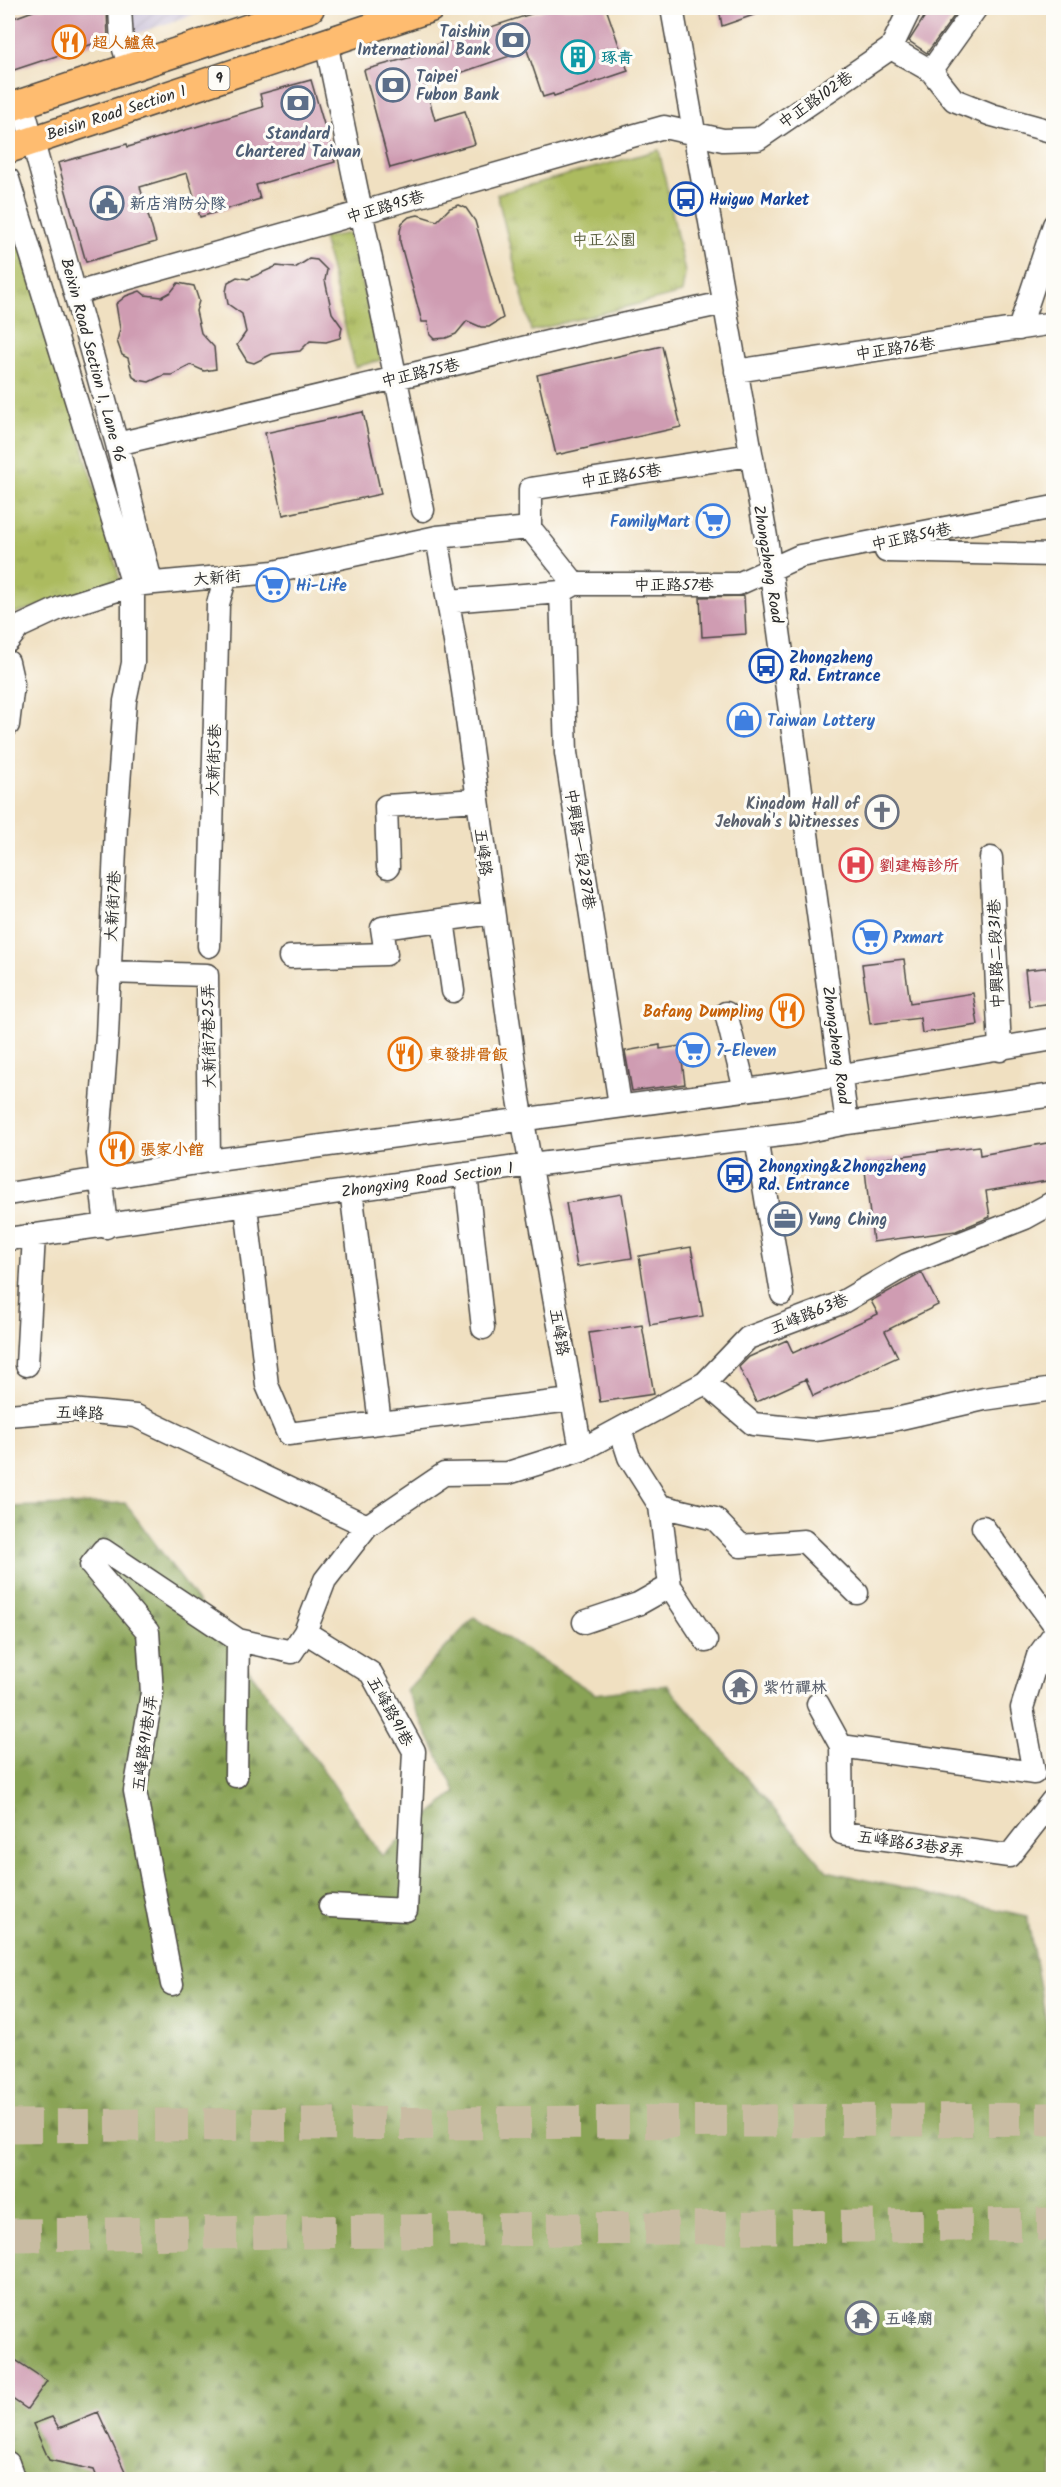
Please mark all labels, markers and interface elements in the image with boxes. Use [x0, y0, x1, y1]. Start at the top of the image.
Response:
place label: Taishin International Bank [357, 20, 491, 63]
bank icon: Taishin International Bank [495, 22, 531, 58]
restaurant icon: 超人鱸魚 [51, 24, 87, 60]
place label: 超人鱸魚 [92, 31, 156, 56]
building icon: 琢青 [560, 39, 596, 75]
place label: 琢青 [601, 46, 633, 71]
place label: Taipei Fubon Bank [416, 65, 500, 108]
street label: 中正路102巷 [773, 65, 858, 135]
road number: 9 [208, 66, 230, 90]
bank icon: Taipei Fubon Bank [375, 67, 411, 103]
street label: Beisin Road Section 1 [44, 79, 189, 148]
bank icon: Standard Chartered Taiwan [280, 85, 316, 121]
place label: Standard Chartered Taiwan [235, 122, 361, 165]
bus stop icon: Huiguo Market [668, 181, 704, 217]
street label: 中正路95巷 [343, 184, 428, 231]
public building icon: 新店消防分隊 [89, 185, 125, 221]
place label: Huiguo Market [709, 188, 810, 213]
place label: 新店消防分隊 [130, 192, 226, 217]
park label: 中正公園 [572, 228, 636, 253]
street label: Beixin Road Section 1, Lane 96 [53, 256, 132, 465]
street label: 中正路76巷 [854, 332, 937, 367]
street label: 中正路75巷 [379, 352, 462, 395]
street label: 中正路65巷 [579, 458, 663, 495]
supermarket icon: FamilyMart [695, 503, 731, 539]
street label: Zhongzheng Road [746, 503, 789, 626]
place label: FamilyMart [610, 510, 691, 535]
street label: 中正路54巷 [869, 517, 954, 558]
street label: 大新街 [192, 564, 242, 593]
supermarket icon: Hi-Life [255, 567, 291, 603]
street label: 中正路57巷 [634, 573, 714, 598]
place label: Hi-Life [296, 574, 347, 599]
place label: Zhongzheng Rd. Entrance [789, 646, 881, 689]
bus stop icon: Zhongzheng Rd. Entrance [748, 648, 784, 684]
shop icon: Taiwan Lottery [726, 702, 762, 738]
place label: Taiwan Lottery [767, 709, 876, 734]
street label: 大新街5巷 [201, 723, 228, 797]
street label: 中興路一段287巷 [558, 787, 601, 912]
place label: Kingdom Hall of Jehovah's Witnesses [715, 792, 861, 835]
church icon: Kingdom Hall of Jehovah's Witnesses [864, 794, 900, 830]
street label: 五峰路 [467, 827, 498, 878]
hospital icon: 劉建梅診所 [838, 847, 874, 883]
place label: 劉建梅診所 [879, 854, 959, 879]
street label: 大新街7巷 [99, 870, 128, 942]
street label: 中興路二段31巷 [982, 898, 1011, 1009]
supermarket icon: Pxmart [852, 919, 888, 955]
place label: Pxmart [893, 926, 944, 951]
street label: 大新街7巷25弄 [196, 983, 223, 1089]
street label: Zhongzheng Road [815, 984, 856, 1107]
restaurant icon: Bafang Dumpling [769, 993, 805, 1029]
place label: Bafang Dumpling [643, 1000, 764, 1025]
supermarket icon: 7-Eleven [675, 1032, 711, 1068]
restaurant icon: 東發排骨飯 [387, 1036, 423, 1072]
place label: 7-Eleven [716, 1039, 776, 1064]
place label: 東發排骨飯 [428, 1043, 508, 1068]
restaurant icon: 張家小館 [99, 1131, 135, 1167]
place label: 張家小館 [140, 1138, 204, 1163]
place label: Zhongxing&Zhongzheng Rd. Entrance [758, 1155, 926, 1198]
street label: Zhongxing Road Section 1 [340, 1156, 515, 1205]
bus stop icon: Zhongxing&Zhongzheng Rd. Entrance [717, 1157, 753, 1193]
office icon: Yung Ching [767, 1201, 803, 1237]
place label: Yung Ching [808, 1208, 887, 1233]
street label: 五峰路63巷 [767, 1287, 852, 1341]
street label: 五峰路 [542, 1306, 575, 1358]
street label: 五峰路 [56, 1400, 104, 1427]
temple icon: 紫竹禪林 [722, 1669, 758, 1705]
street label: 五峰路91巷 [360, 1672, 419, 1751]
place label: 紫竹禪林 [763, 1676, 827, 1701]
street label: 五峰路91巷1弄 [126, 1693, 165, 1793]
street label: 五峰路63巷8弄 [856, 1825, 966, 1864]
temple icon: 五峰廟 [844, 2300, 880, 2336]
place label: 五峰廟 [885, 2307, 933, 2332]

